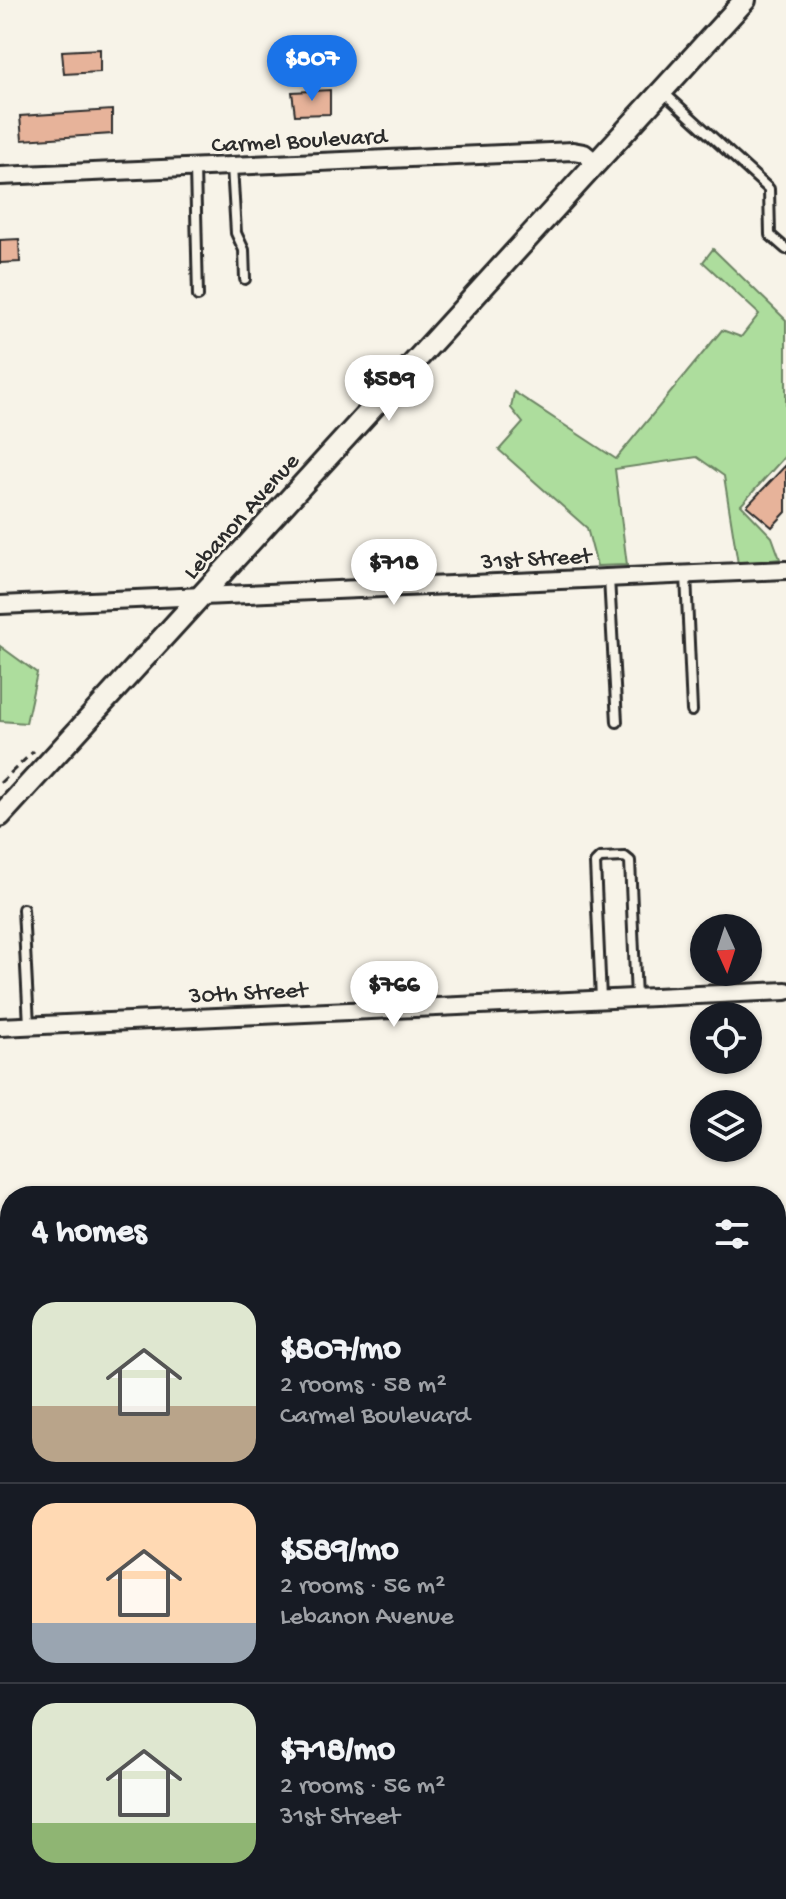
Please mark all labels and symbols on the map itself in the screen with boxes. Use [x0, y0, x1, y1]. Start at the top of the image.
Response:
pin: $807 [265, 35, 359, 103]
street label: Carmel Boulevard [211, 123, 389, 162]
pin: $589 [342, 355, 436, 423]
street label: Lebanon Avenue [178, 448, 307, 587]
pin: $718 [347, 539, 441, 607]
street label: 31st Street [479, 543, 594, 578]
north arrow [690, 914, 762, 986]
pin: $766 [347, 961, 441, 1029]
street label: 30th Street [187, 977, 310, 1012]

